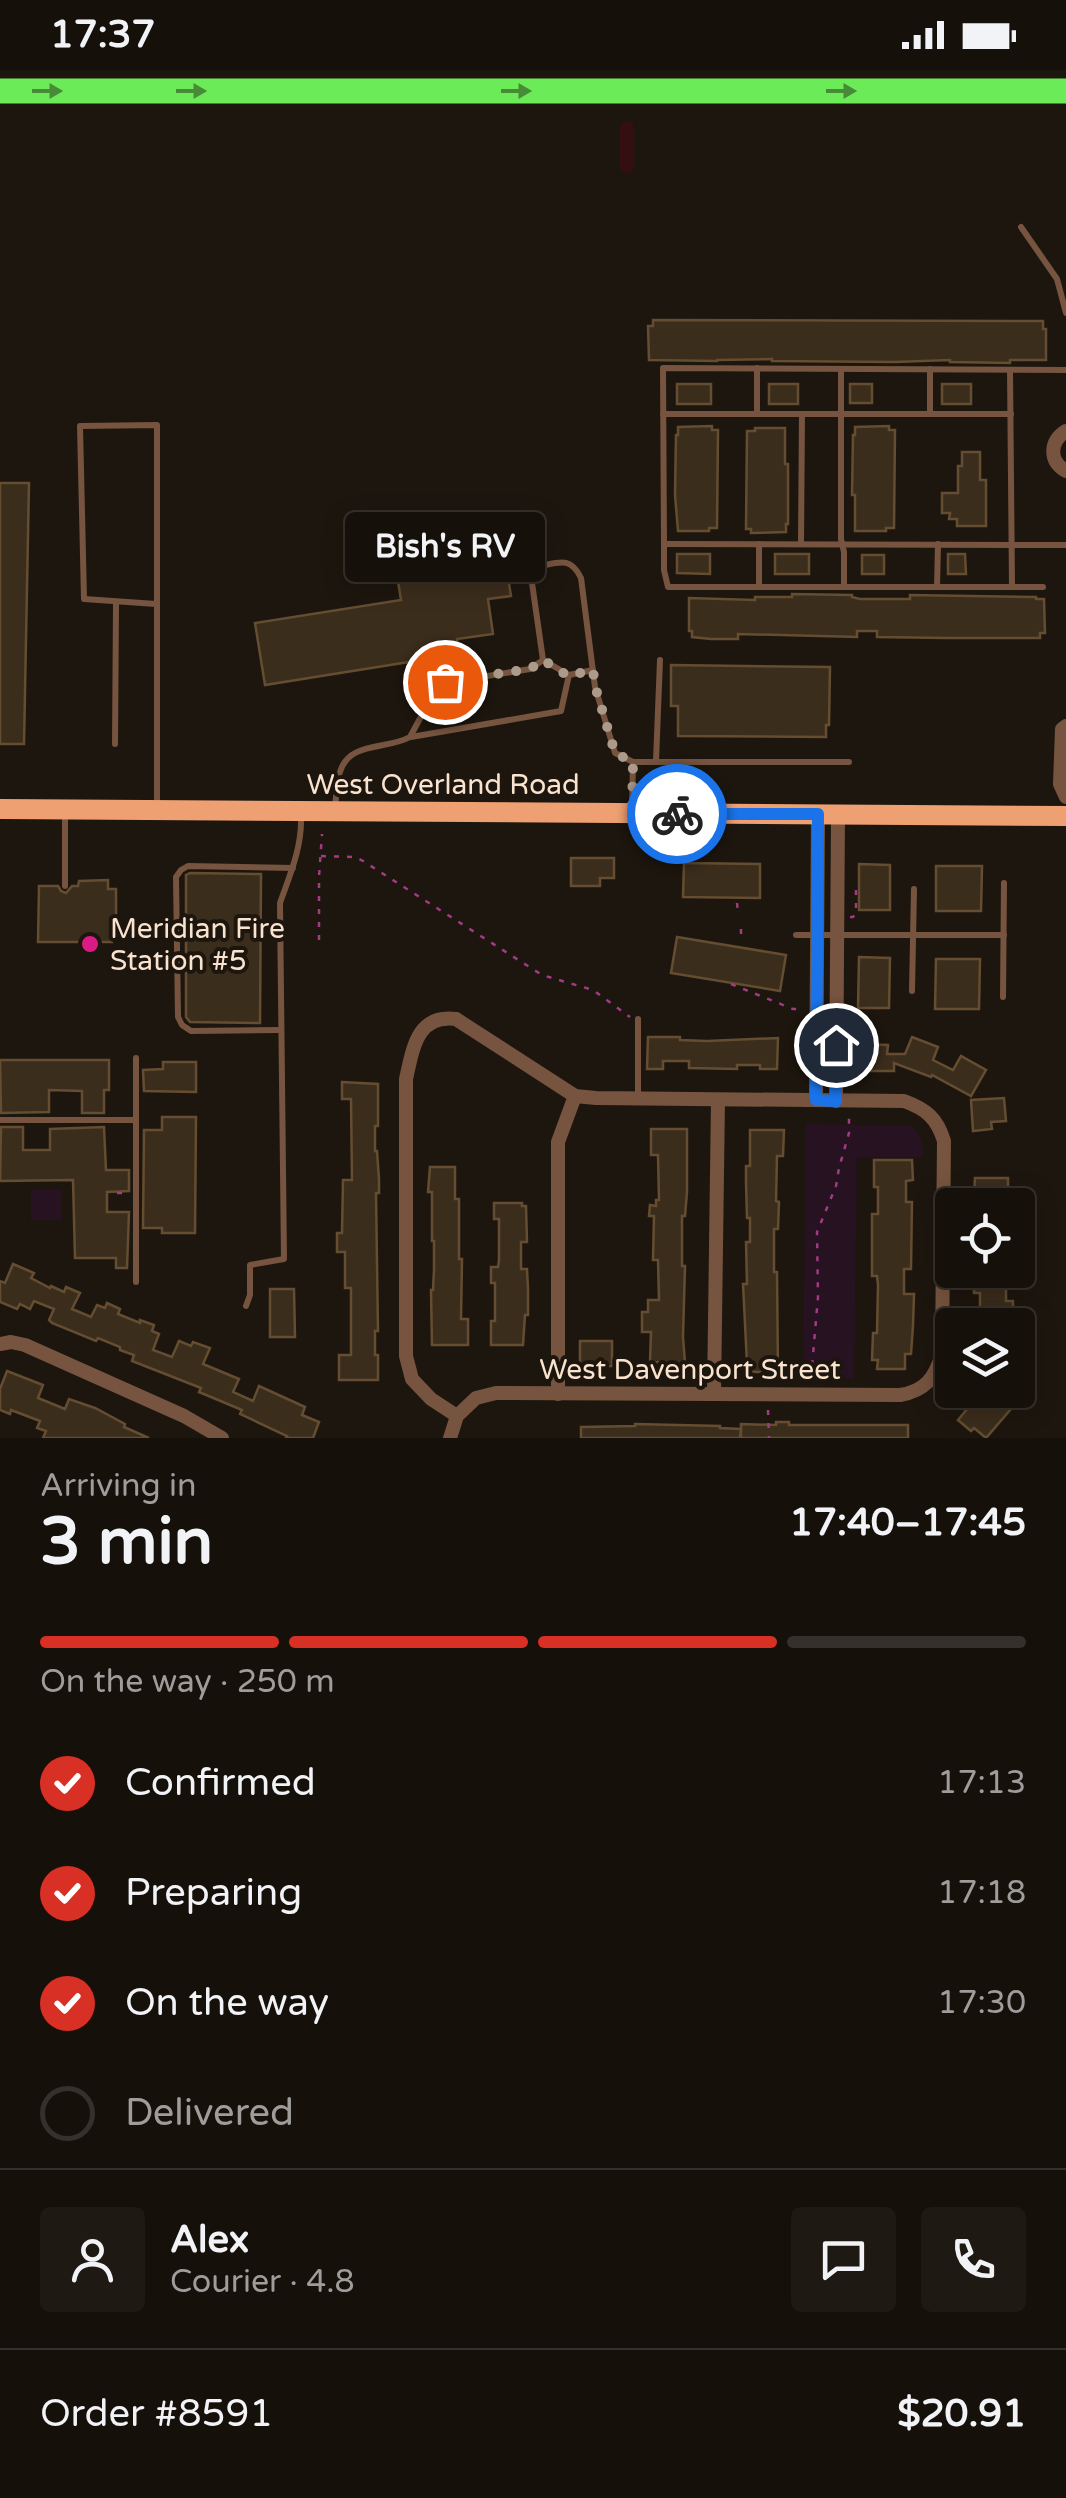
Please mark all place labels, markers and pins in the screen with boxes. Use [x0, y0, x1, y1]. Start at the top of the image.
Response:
callout: Bish's RV [345, 512, 545, 582]
pin [403, 640, 488, 725]
place label: Meridian Fire Station #5 [110, 912, 285, 978]
marker: Meridian Fire Station #5 [79, 933, 101, 955]
pin [794, 1003, 879, 1088]

